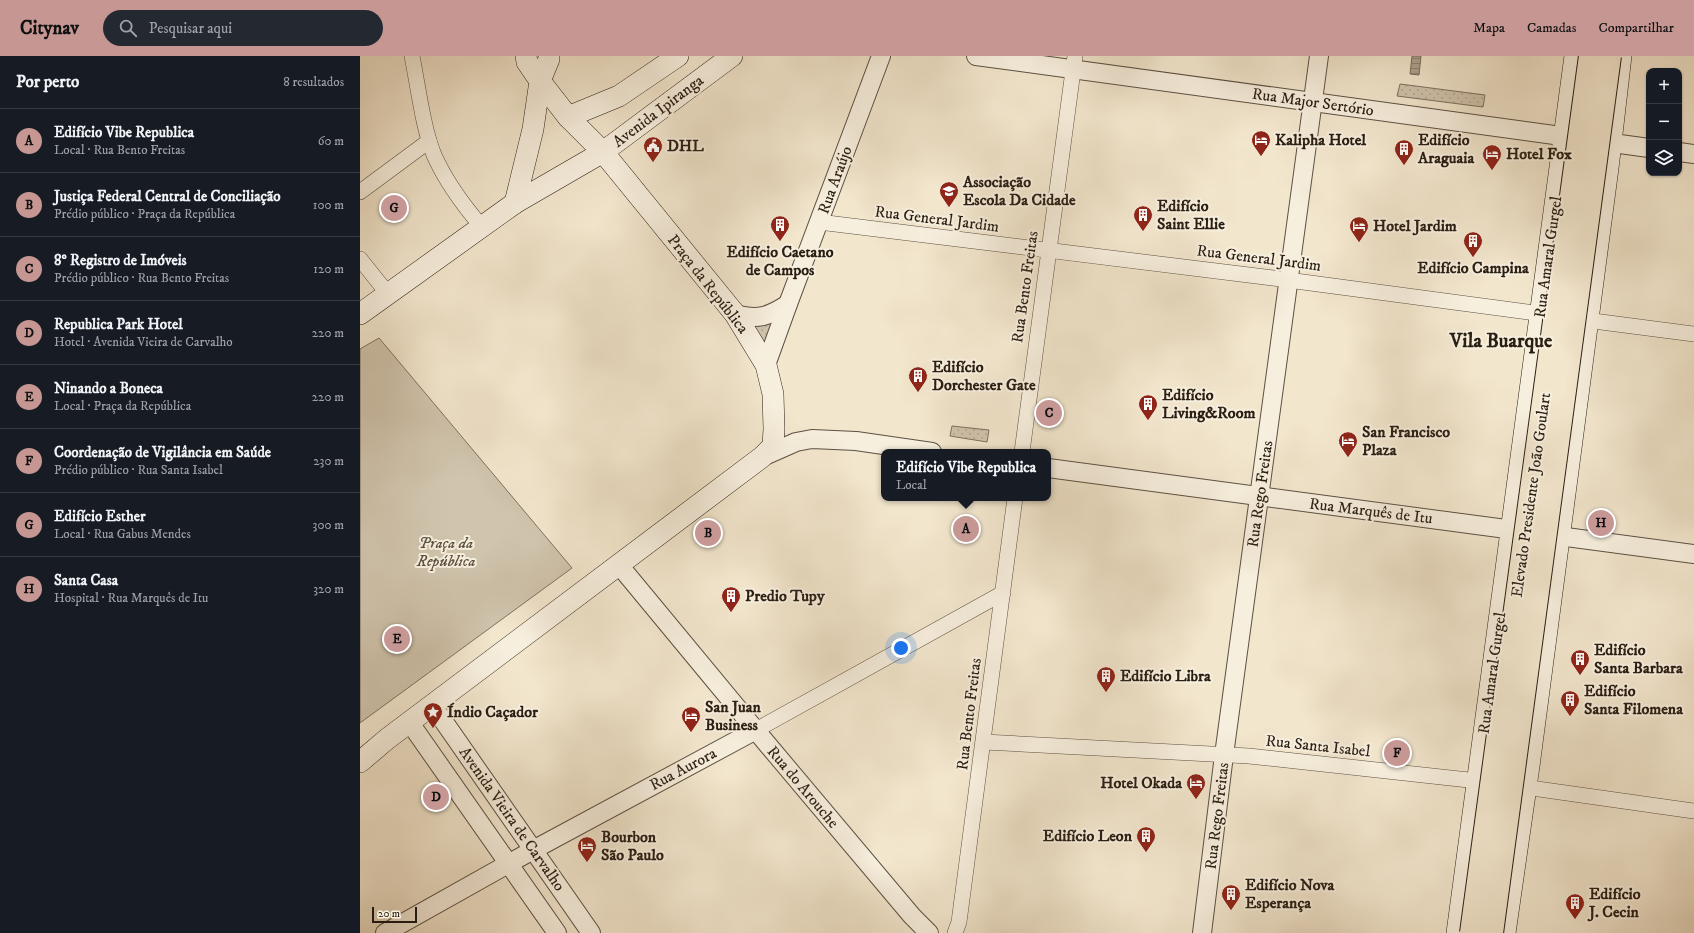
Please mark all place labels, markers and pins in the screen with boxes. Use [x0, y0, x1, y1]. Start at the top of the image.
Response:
hotel icon: Kalipha Hotel [1250, 129, 1272, 157]
place label: Kalipha Hotel [1275, 130, 1367, 150]
place label: Edifício Araguaia [1417, 130, 1475, 168]
public building icon: DHL [642, 135, 664, 163]
place label: DHL [667, 136, 704, 156]
building icon: Edifício Araguaia [1393, 138, 1415, 166]
hotel icon: Hotel Fox [1481, 143, 1503, 171]
place label: Hotel Fox [1506, 144, 1572, 164]
place label: Associação Escola Da Cidade [962, 172, 1076, 210]
school or university icon: Associação Escola Da Cidade [938, 180, 960, 208]
pin: G [381, 193, 407, 223]
place label: Edifício Saint Ellie [1157, 196, 1225, 234]
building icon: Edifício Saint Ellie [1132, 204, 1154, 232]
building icon: Edifício Caetano de Campos [769, 214, 791, 242]
hotel icon: Hotel Jardim [1348, 215, 1370, 243]
place label: Hotel Jardim [1373, 216, 1457, 236]
building icon: Edifício Campina [1462, 230, 1484, 258]
place label: Edifício Caetano de Campos [727, 242, 834, 280]
place label: Edifício Campina [1417, 258, 1530, 278]
place label: Edifício Dorchester Gate [932, 357, 1036, 395]
building icon: Edifício Dorchester Gate [907, 365, 929, 393]
place label: Edifício Living&Room [1162, 385, 1255, 423]
building icon: Edifício Living&Room [1137, 393, 1159, 421]
pin: C [1036, 398, 1062, 428]
place label: San Francisco Plaza [1362, 422, 1450, 460]
hotel icon: San Francisco Plaza [1337, 430, 1359, 458]
pin: H [1588, 508, 1614, 538]
pin: A [953, 514, 979, 544]
pin: B [695, 518, 721, 548]
building icon: Predio Tupy [720, 585, 742, 613]
place label: Predio Tupy [745, 586, 825, 606]
pin: E [384, 624, 410, 654]
place label: Edifício Santa Barbara [1594, 640, 1684, 678]
building icon: Edifício Santa Barbara [1569, 648, 1591, 676]
building icon: Edifício Libra [1095, 665, 1117, 693]
place label: Edifício Libra [1120, 666, 1212, 686]
place label: Edifício Santa Filomena [1584, 681, 1684, 719]
building icon: Edifício Santa Filomena [1559, 689, 1581, 717]
place label: San Juan Business [705, 697, 762, 735]
place icon: Índio Caçador [422, 701, 444, 729]
place label: Índio Caçador [447, 702, 539, 722]
hotel icon: San Juan Business [680, 705, 702, 733]
pin: F [1384, 738, 1410, 768]
hotel icon: Hotel Okada [1185, 772, 1207, 800]
place label: Hotel Okada [1100, 773, 1183, 793]
pin: D [423, 782, 449, 812]
building icon: Edifício Leon [1135, 825, 1157, 853]
place label: Edifício Leon [1043, 826, 1133, 846]
place label: Bourbon São Paulo [601, 827, 664, 865]
hotel icon: Bourbon São Paulo [576, 835, 598, 863]
place label: Edifício Nova Esperança [1245, 875, 1336, 913]
building icon: Edifício Nova Esperança [1220, 883, 1242, 911]
place label: Edifício J. Cecin [1587, 884, 1641, 922]
building icon: Edifício J. Cecin [1564, 892, 1586, 920]

